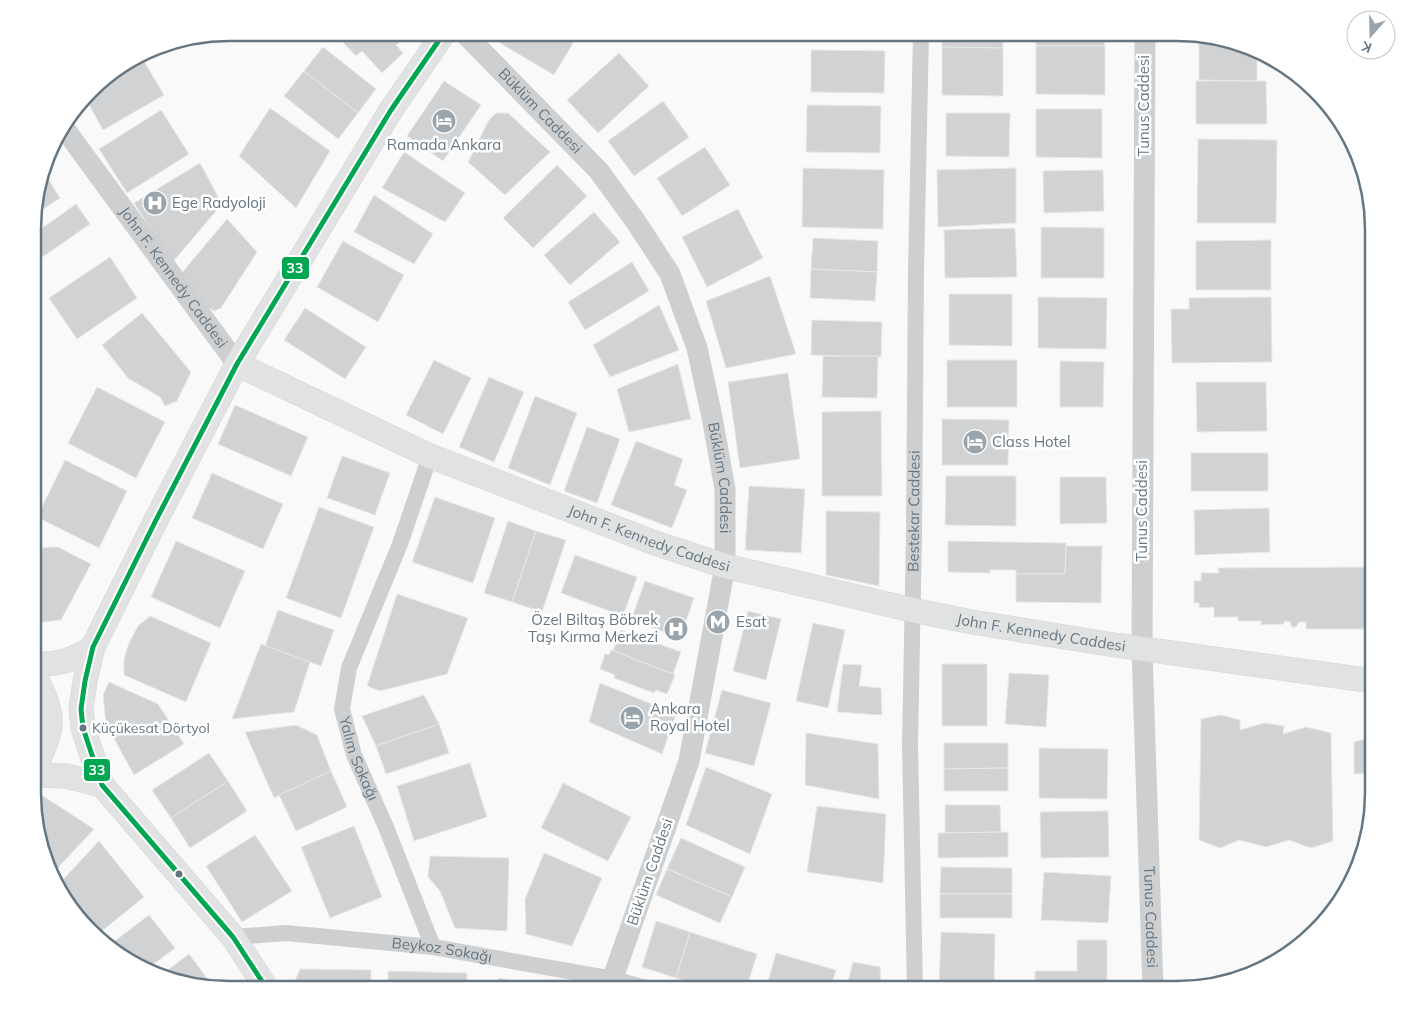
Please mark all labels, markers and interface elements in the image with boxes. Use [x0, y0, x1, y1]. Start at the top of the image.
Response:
north arrow [1346, 10, 1396, 60]
text: K [1358, 37, 1374, 57]
street label: Tunus Caddesi [1134, 55, 1153, 157]
street label: Büklüm Caddesi [495, 64, 587, 157]
hotel icon: Ramada Ankara [431, 108, 457, 134]
place label: Ramada Ankara [387, 135, 501, 154]
hospital icon: Ege Radyoloji [142, 190, 168, 216]
place label: Ege Radyoloji [172, 193, 266, 212]
street label: John F. Kennedy Caddesi [116, 202, 232, 351]
line badge: 33 [281, 256, 310, 280]
text: 33 [287, 259, 303, 277]
street label: Büklüm Caddesi [704, 420, 735, 533]
hotel icon: Class Hotel [962, 429, 988, 455]
place label: Class Hotel [992, 432, 1071, 451]
street label: Bestekar Caddesi [903, 450, 924, 572]
street label: Tunus Caddesi [1132, 460, 1151, 562]
street label: John F. Kennedy Caddesi [566, 500, 732, 576]
metro station icon: Esat [705, 609, 731, 635]
street label: John F. Kennedy Caddesi [955, 609, 1127, 655]
place label: Özel Biltaş Böbrek Taşı Kırma Merkezi [528, 610, 658, 646]
place label: Esat [736, 612, 766, 631]
hospital icon: Özel Biltaş Böbrek Taşı Kırma Merkezi [663, 616, 689, 642]
place label: Ankara Royal Hotel [650, 699, 730, 735]
hotel icon: Ankara Royal Hotel [619, 705, 645, 731]
street label: Yalım Sokağı [335, 713, 383, 803]
place label: Küçükesat Dörtyol [92, 719, 210, 737]
marker: Küçükesat Dörtyol [78, 723, 88, 733]
line badge: 33 [83, 758, 111, 782]
text: 33 [89, 761, 105, 779]
street label: Büklüm Caddesi [622, 816, 677, 928]
street label: Tunus Caddesi [1140, 866, 1162, 968]
unlabelled marker [174, 869, 184, 879]
street label: Beykoz Sokağı [391, 933, 494, 966]

